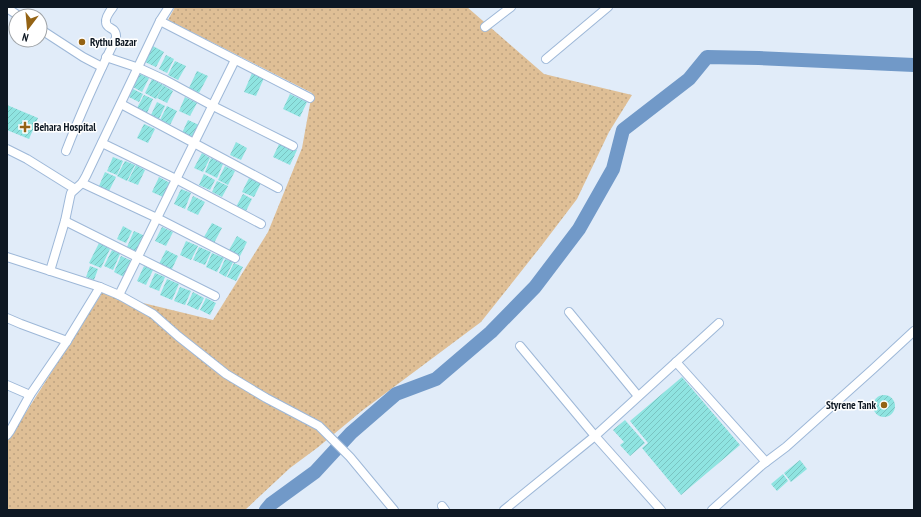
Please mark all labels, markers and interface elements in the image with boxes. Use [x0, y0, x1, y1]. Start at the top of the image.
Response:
north arrow [8, 8, 48, 48]
text: N [20, 30, 30, 45]
place label: Rythu Bazar [90, 35, 138, 49]
marker: Rythu Bazar [77, 37, 87, 47]
place label: Behara Hospital [34, 120, 96, 134]
marker: Behara Hospital [19, 121, 31, 133]
place label: Styrene Tank [826, 398, 876, 412]
marker: Styrene Tank [879, 400, 889, 410]

